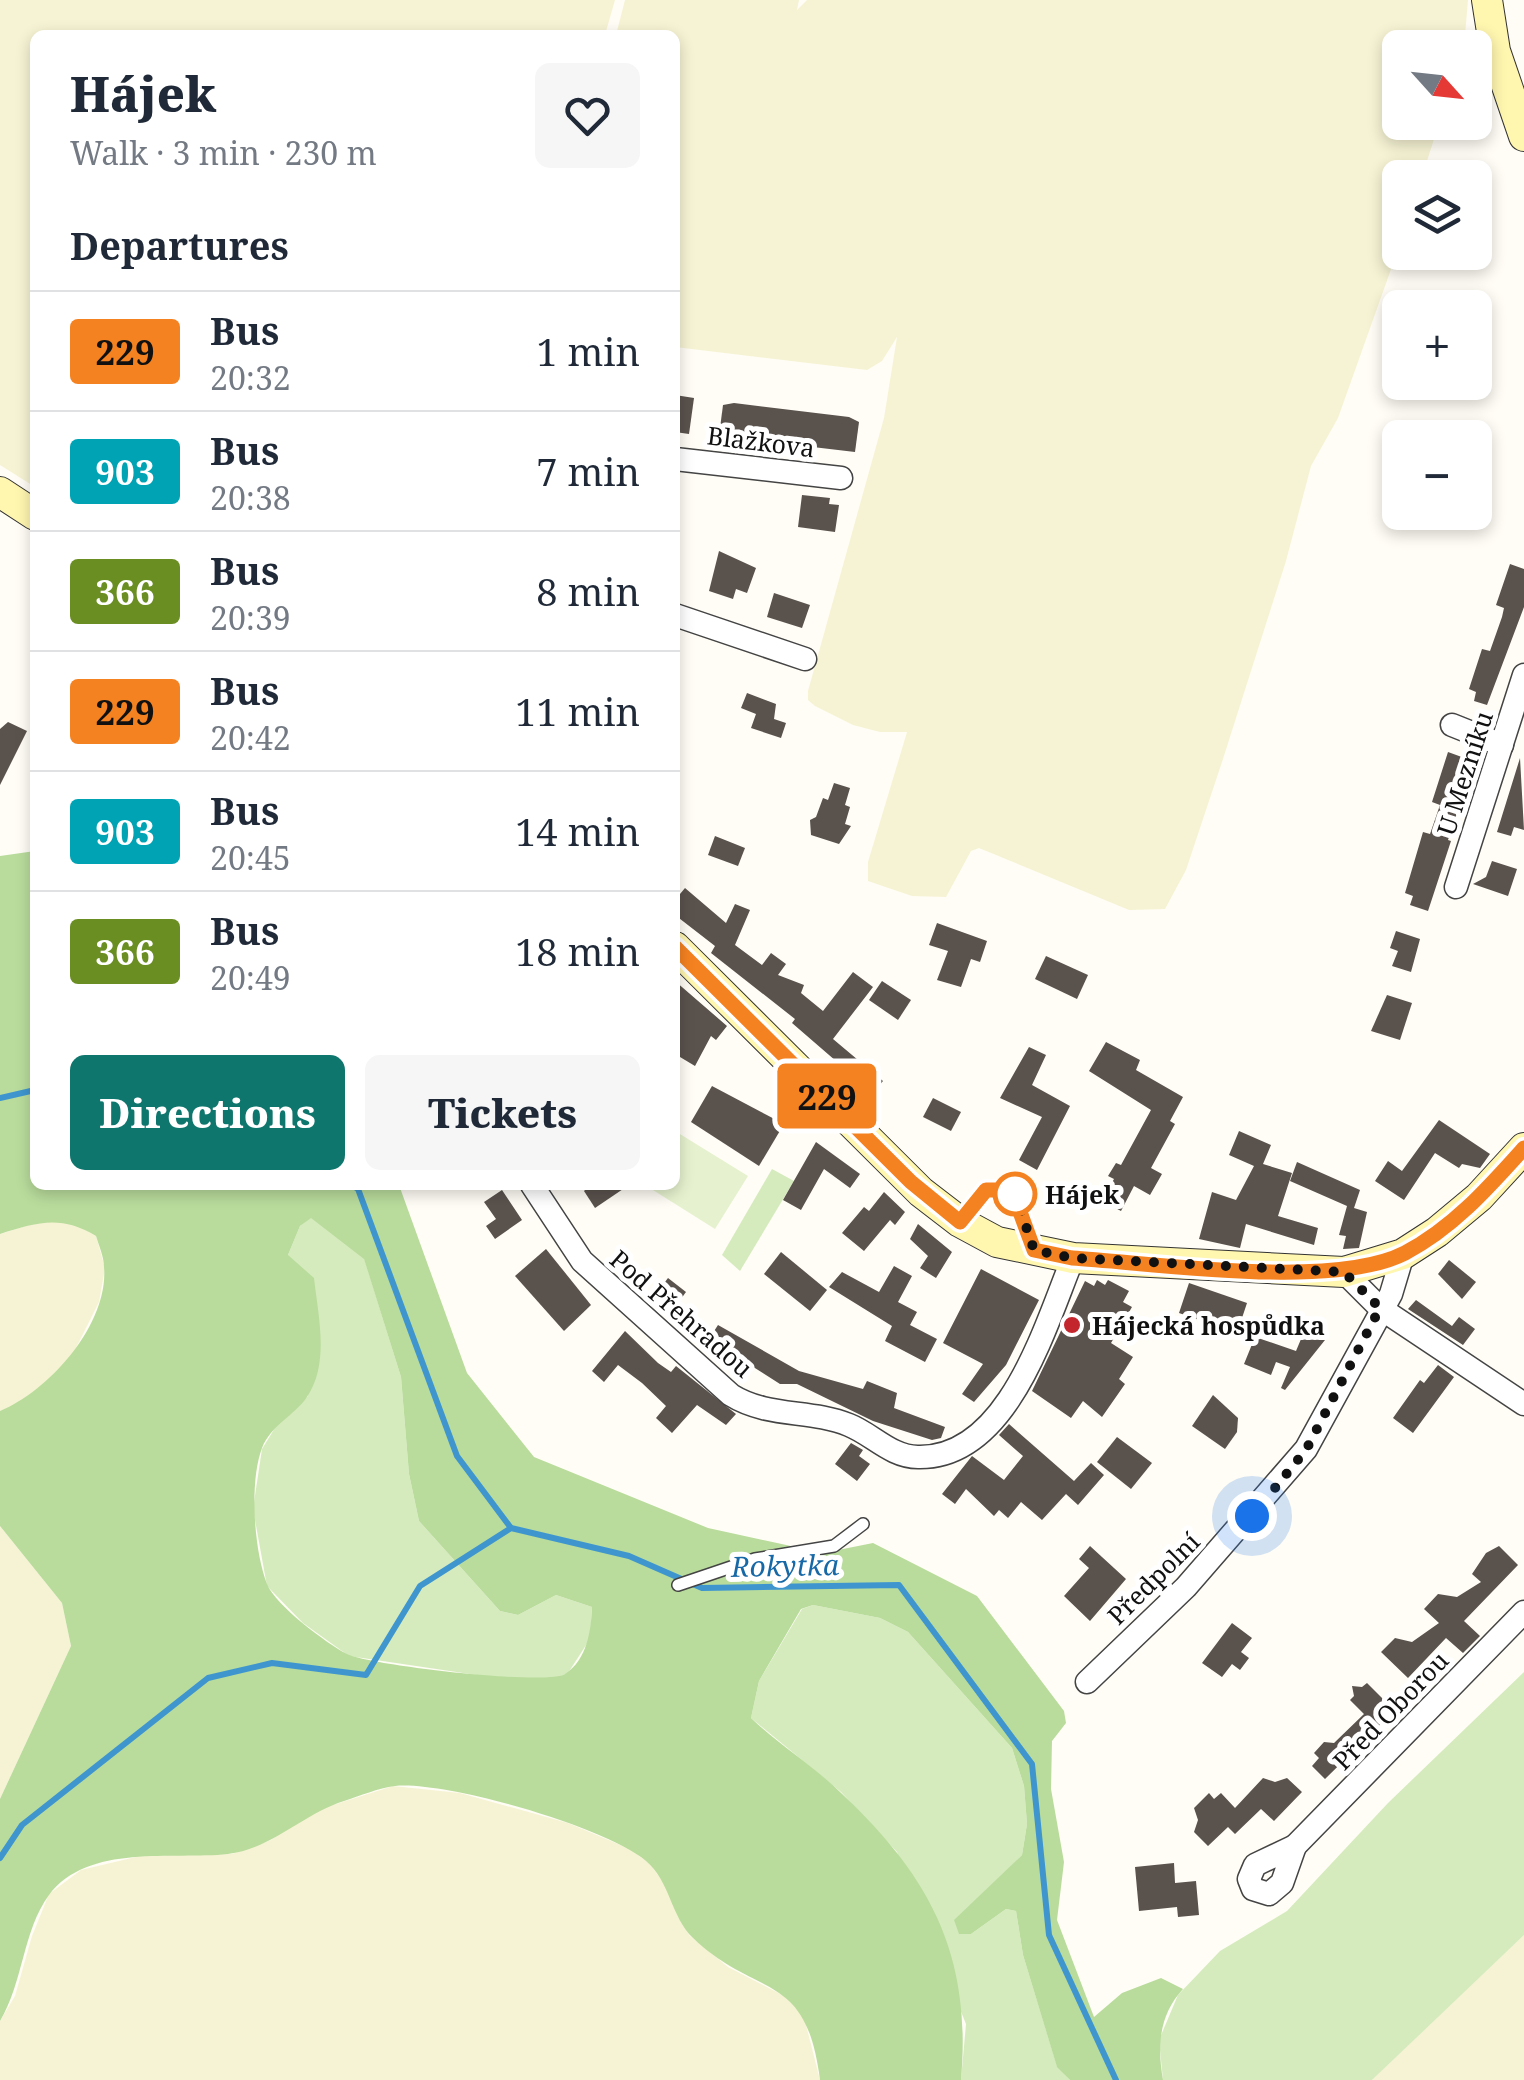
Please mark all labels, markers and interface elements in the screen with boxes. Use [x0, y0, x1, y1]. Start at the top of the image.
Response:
north arrow [1382, 30, 1492, 140]
map controls [1382, 30, 1492, 530]
text: Hájek [70, 61, 216, 126]
button: heart [535, 63, 640, 168]
text: Walk · 3 min · 230 m [70, 131, 377, 174]
button: layers [1382, 160, 1492, 270]
text: Departures [70, 219, 289, 271]
button: + [1382, 290, 1492, 400]
text: Bus [210, 304, 279, 356]
text: 1 min [536, 325, 640, 377]
text: 229 [95, 328, 155, 375]
text: 20:32 [210, 356, 291, 399]
street label: Blažkova [705, 418, 817, 464]
button: − [1382, 420, 1492, 530]
text: Bus [210, 424, 279, 476]
text: 7 min [536, 445, 640, 497]
text: 903 [95, 448, 155, 495]
text: 20:38 [210, 476, 291, 519]
text: Bus [210, 544, 279, 596]
text: 8 min [536, 565, 640, 617]
text: 366 [95, 568, 155, 615]
text: 20:39 [210, 596, 291, 639]
text: Bus [210, 664, 279, 716]
text: 11 min [515, 685, 640, 737]
text: 229 [95, 688, 155, 735]
street label: U Mezníku [1428, 706, 1500, 839]
text: 20:42 [210, 716, 291, 759]
text: Bus [210, 784, 279, 836]
text: 14 min [515, 805, 640, 857]
text: 903 [95, 808, 155, 855]
text: 20:45 [210, 836, 291, 879]
text: Bus [210, 904, 279, 956]
text: 18 min [515, 925, 640, 977]
text: 366 [95, 928, 155, 975]
text: 20:49 [210, 956, 291, 999]
button: Directions [70, 1055, 345, 1170]
button: Tickets [365, 1055, 640, 1170]
line badge: 229 [770, 1064, 884, 1128]
text: 229 [797, 1073, 857, 1120]
marker: Hájek [994, 1173, 1036, 1215]
place label: Hájek [1045, 1177, 1119, 1211]
street label: Pod Přehradou [603, 1242, 761, 1384]
place label: Hájecká hospůdka [1092, 1308, 1325, 1342]
marker: Hájecká hospůdka [1061, 1314, 1083, 1336]
your location [1227, 1491, 1277, 1541]
street label: Předpolní [1100, 1525, 1206, 1631]
water label: Rokytka [730, 1545, 840, 1585]
street label: Před Oborou [1325, 1643, 1455, 1777]

